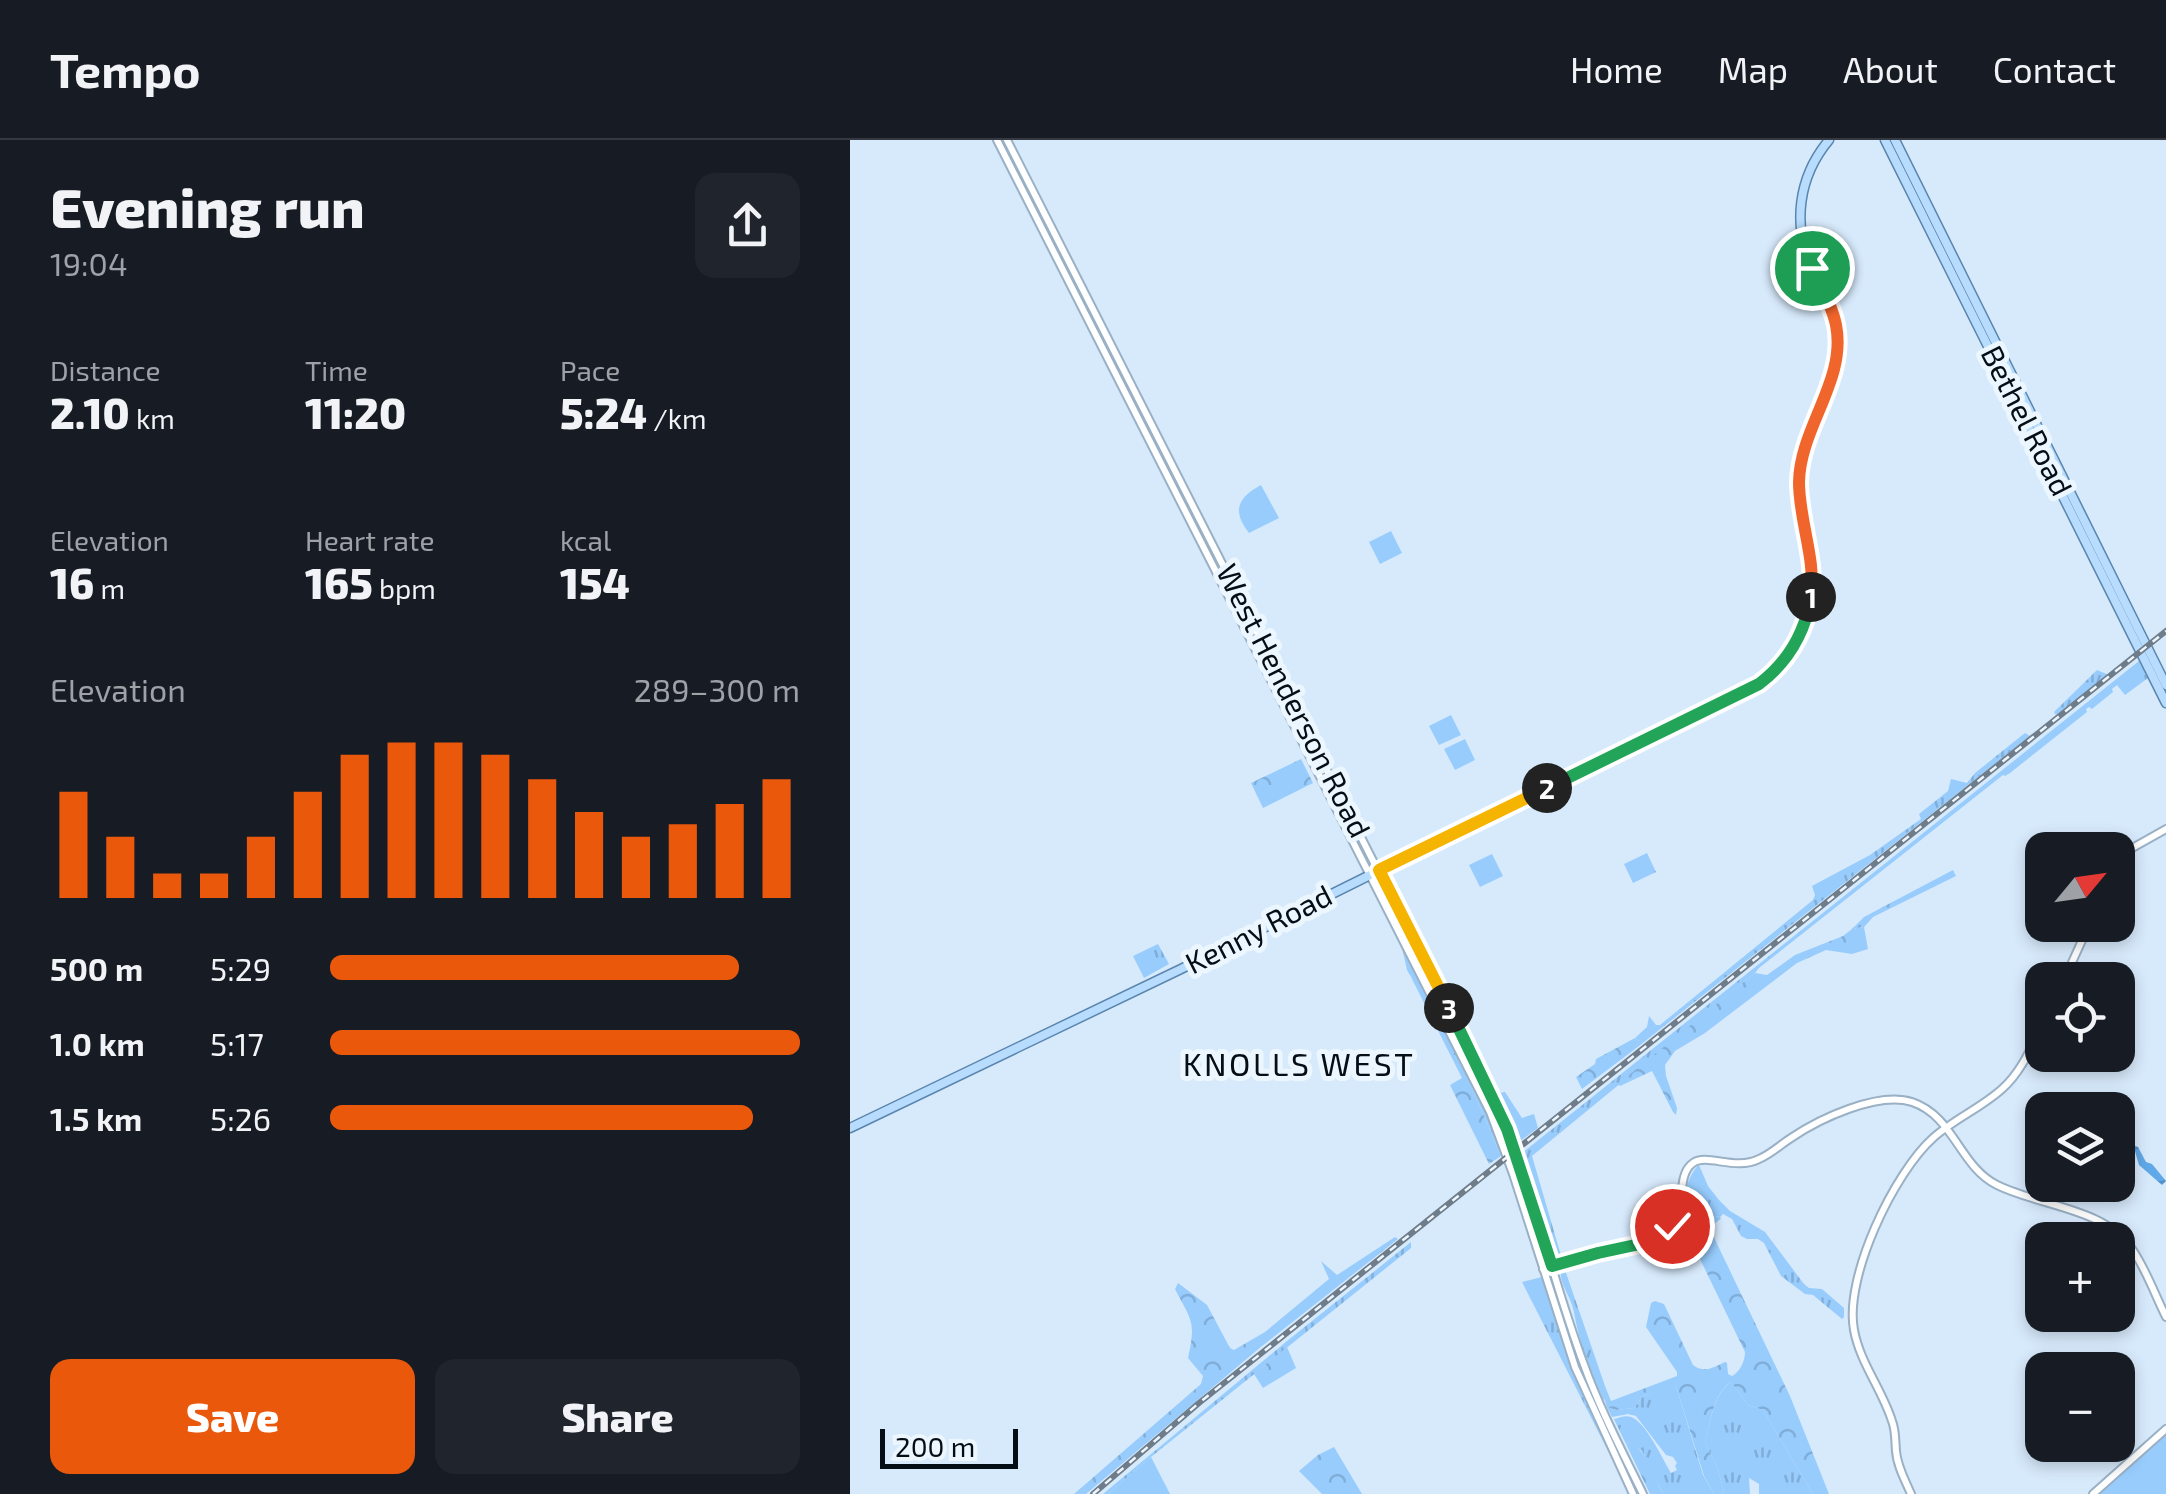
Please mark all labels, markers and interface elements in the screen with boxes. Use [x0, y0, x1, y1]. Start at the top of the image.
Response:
text: Tempo [50, 40, 201, 98]
text: Home [1570, 48, 1663, 90]
text: Map [1718, 48, 1788, 90]
text: About [1843, 48, 1938, 90]
text: Contact [1993, 48, 2116, 90]
text: Evening run [50, 173, 365, 239]
button: share [695, 173, 800, 278]
pin [1770, 226, 1855, 311]
icon: arrive [1785, 241, 1840, 296]
text: 19:04 [50, 244, 128, 282]
street label: Bethel Road [1975, 339, 2081, 501]
text: Distance [50, 353, 161, 387]
text: Time [305, 353, 368, 387]
text: Pace [560, 353, 620, 387]
text: 2.10 [50, 387, 130, 437]
text: 11:20 [305, 387, 406, 437]
text: 5:24 [560, 387, 647, 437]
text: km [130, 401, 175, 435]
text: /km [647, 401, 706, 435]
text: Elevation [50, 523, 169, 557]
text: Heart rate [305, 523, 435, 557]
text: kcal [560, 523, 611, 557]
text: 16 [50, 557, 94, 607]
text: 165 [305, 557, 373, 607]
text: 154 [560, 557, 630, 607]
street label: West Henderson Road [1210, 557, 1379, 843]
text: m [94, 571, 125, 605]
text: bpm [373, 571, 436, 605]
pin: 1 [1786, 572, 1836, 622]
text: 1 [1805, 580, 1817, 614]
text: Elevation [50, 670, 186, 708]
text: 289–300 m [634, 670, 800, 708]
pin: 2 [1522, 763, 1572, 813]
text: 2 [1539, 771, 1555, 805]
north arrow [2025, 832, 2135, 942]
map controls [2025, 832, 2135, 1462]
street label: Kenny Road [1179, 876, 1337, 980]
text: 500 m [50, 949, 143, 987]
text: 5:29 [210, 949, 271, 987]
button: locate [2025, 962, 2135, 1072]
pin: 3 [1424, 983, 1474, 1033]
text: 3 [1441, 991, 1457, 1025]
text: 1.0 km [50, 1024, 145, 1062]
text: 5:17 [210, 1024, 264, 1062]
district label: KNOLLS WEST [1183, 1044, 1415, 1082]
button: layers [2025, 1092, 2135, 1202]
text: 1.5 km [50, 1099, 142, 1137]
text: 5:26 [210, 1099, 271, 1137]
pin [1630, 1184, 1715, 1269]
icon: check [1645, 1199, 1700, 1254]
button: + [2025, 1222, 2135, 1332]
button: − [2025, 1352, 2135, 1462]
button: Save [50, 1359, 415, 1474]
button: Share [435, 1359, 800, 1474]
scale bar [880, 1424, 1018, 1468]
text: 200 m [895, 1429, 975, 1463]

